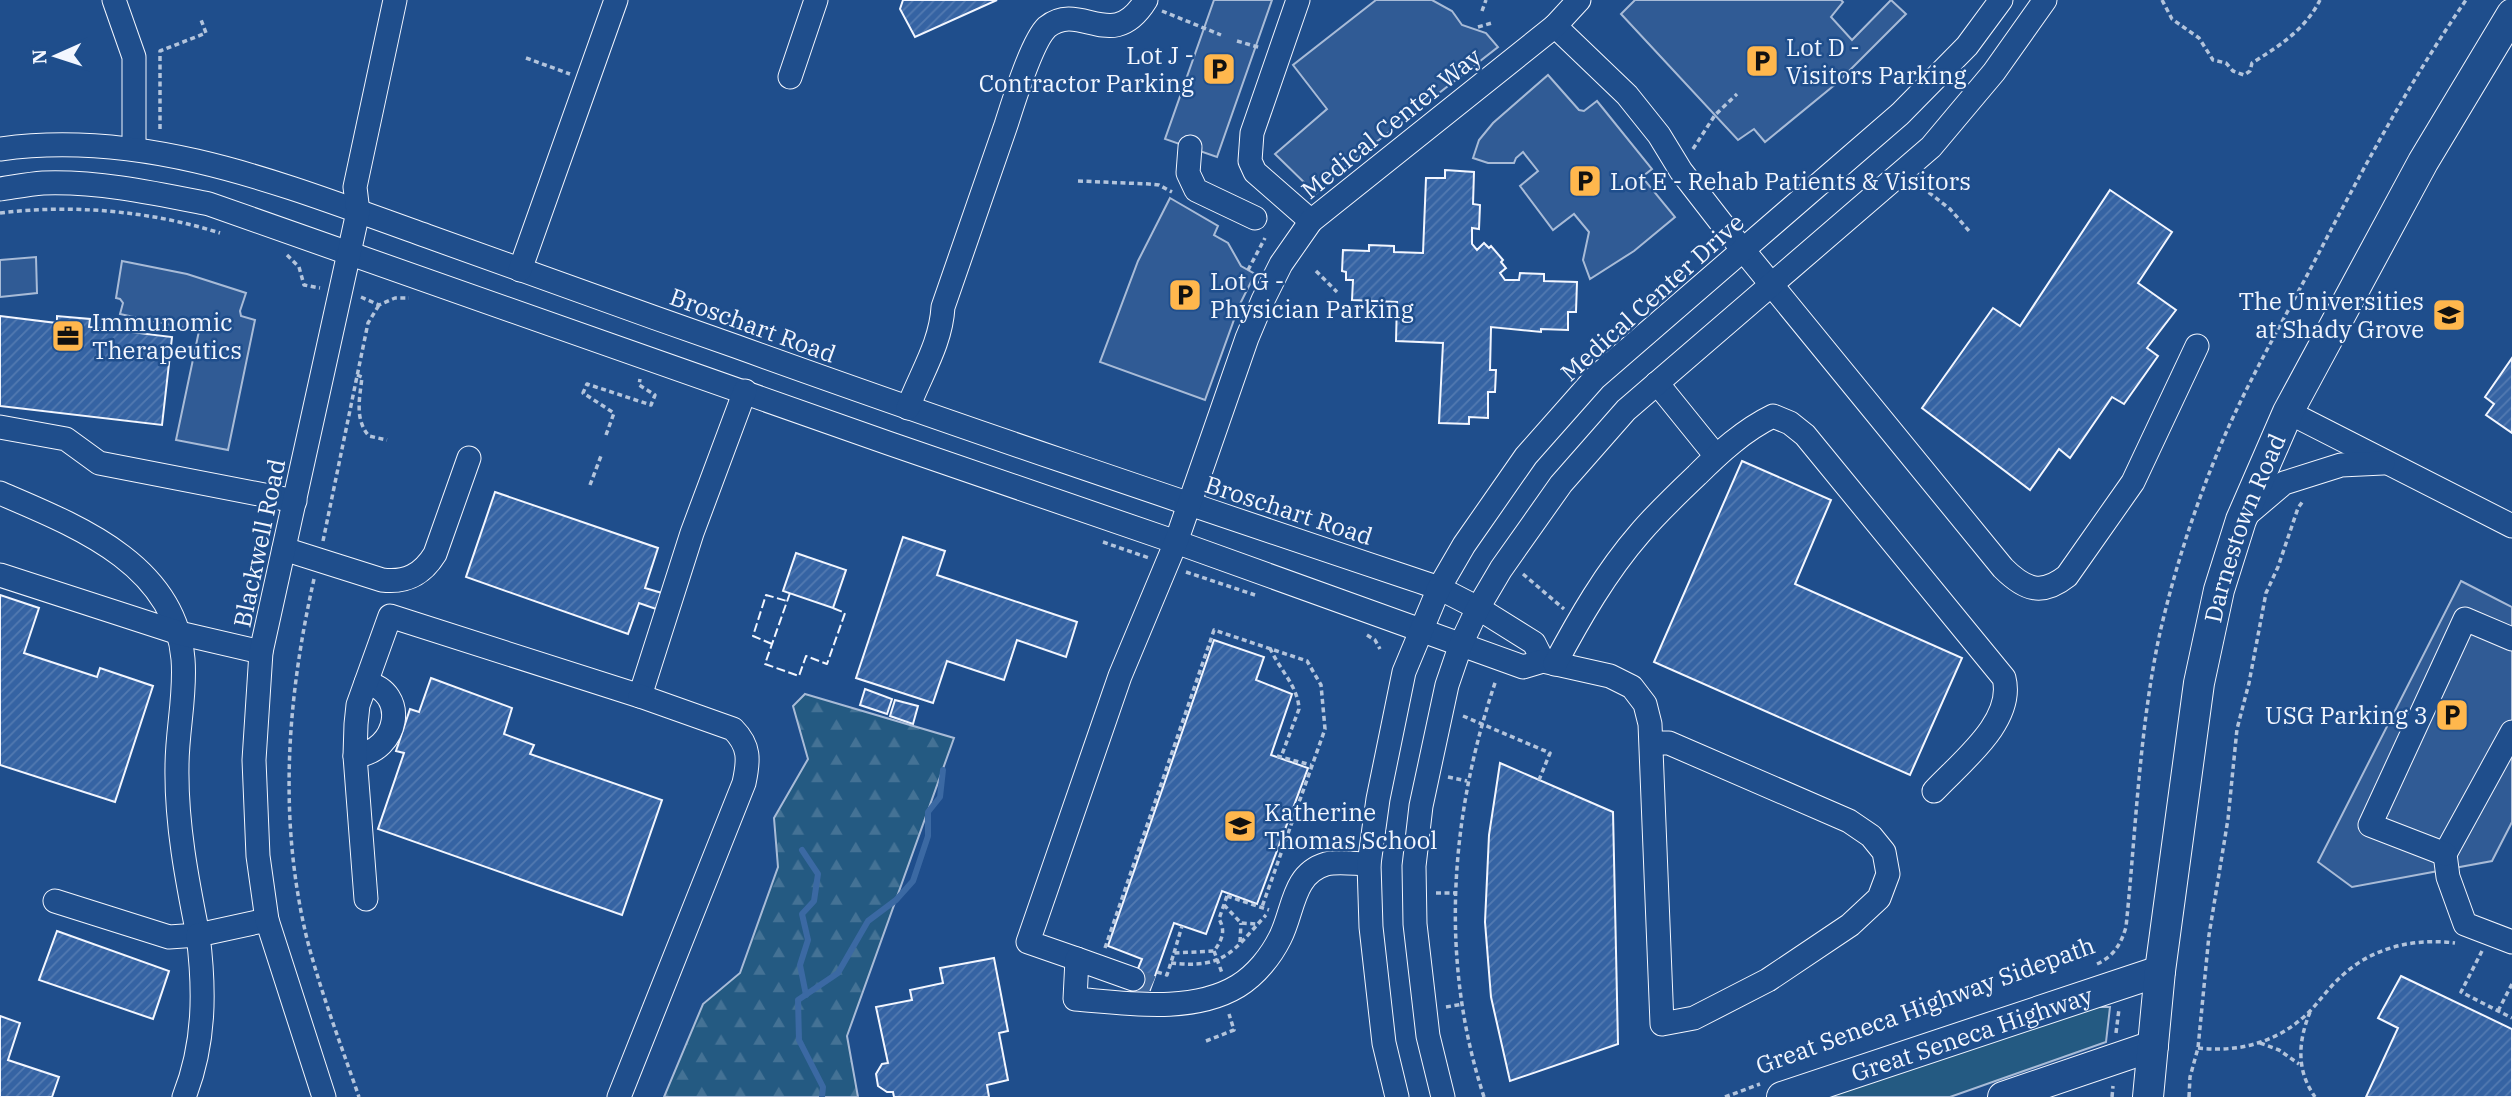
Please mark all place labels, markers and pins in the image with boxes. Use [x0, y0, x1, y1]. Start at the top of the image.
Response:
place label: Lot D - Visitors Parking [1786, 31, 1967, 91]
place label: Lot J - Contractor Parking [979, 39, 1194, 99]
parking icon: Lot D - Visitors Parking [1743, 42, 1781, 80]
parking icon: Lot J - Contractor Parking [1200, 50, 1238, 88]
parking icon: Lot E - Rehab Patients & Visitors [1566, 162, 1604, 200]
place label: Lot E - Rehab Patients & Visitors [1610, 165, 1971, 197]
place label: Lot G - Physician Parking [1210, 265, 1414, 325]
parking icon: Lot G - Physician Parking [1166, 276, 1204, 314]
place label: The Universities at Shady Grove [2238, 285, 2424, 345]
school or university icon: The Universities at Shady Grove [2430, 296, 2468, 334]
place label: Immunomic Therapeutics [92, 306, 242, 366]
office icon: Immunomic Therapeutics [49, 317, 87, 355]
parking icon: USG Parking 3 [2433, 696, 2471, 734]
place label: USG Parking 3 [2265, 699, 2428, 731]
place label: Katherine Thomas School [1264, 796, 1437, 856]
school or university icon: Katherine Thomas School [1221, 807, 1259, 845]

